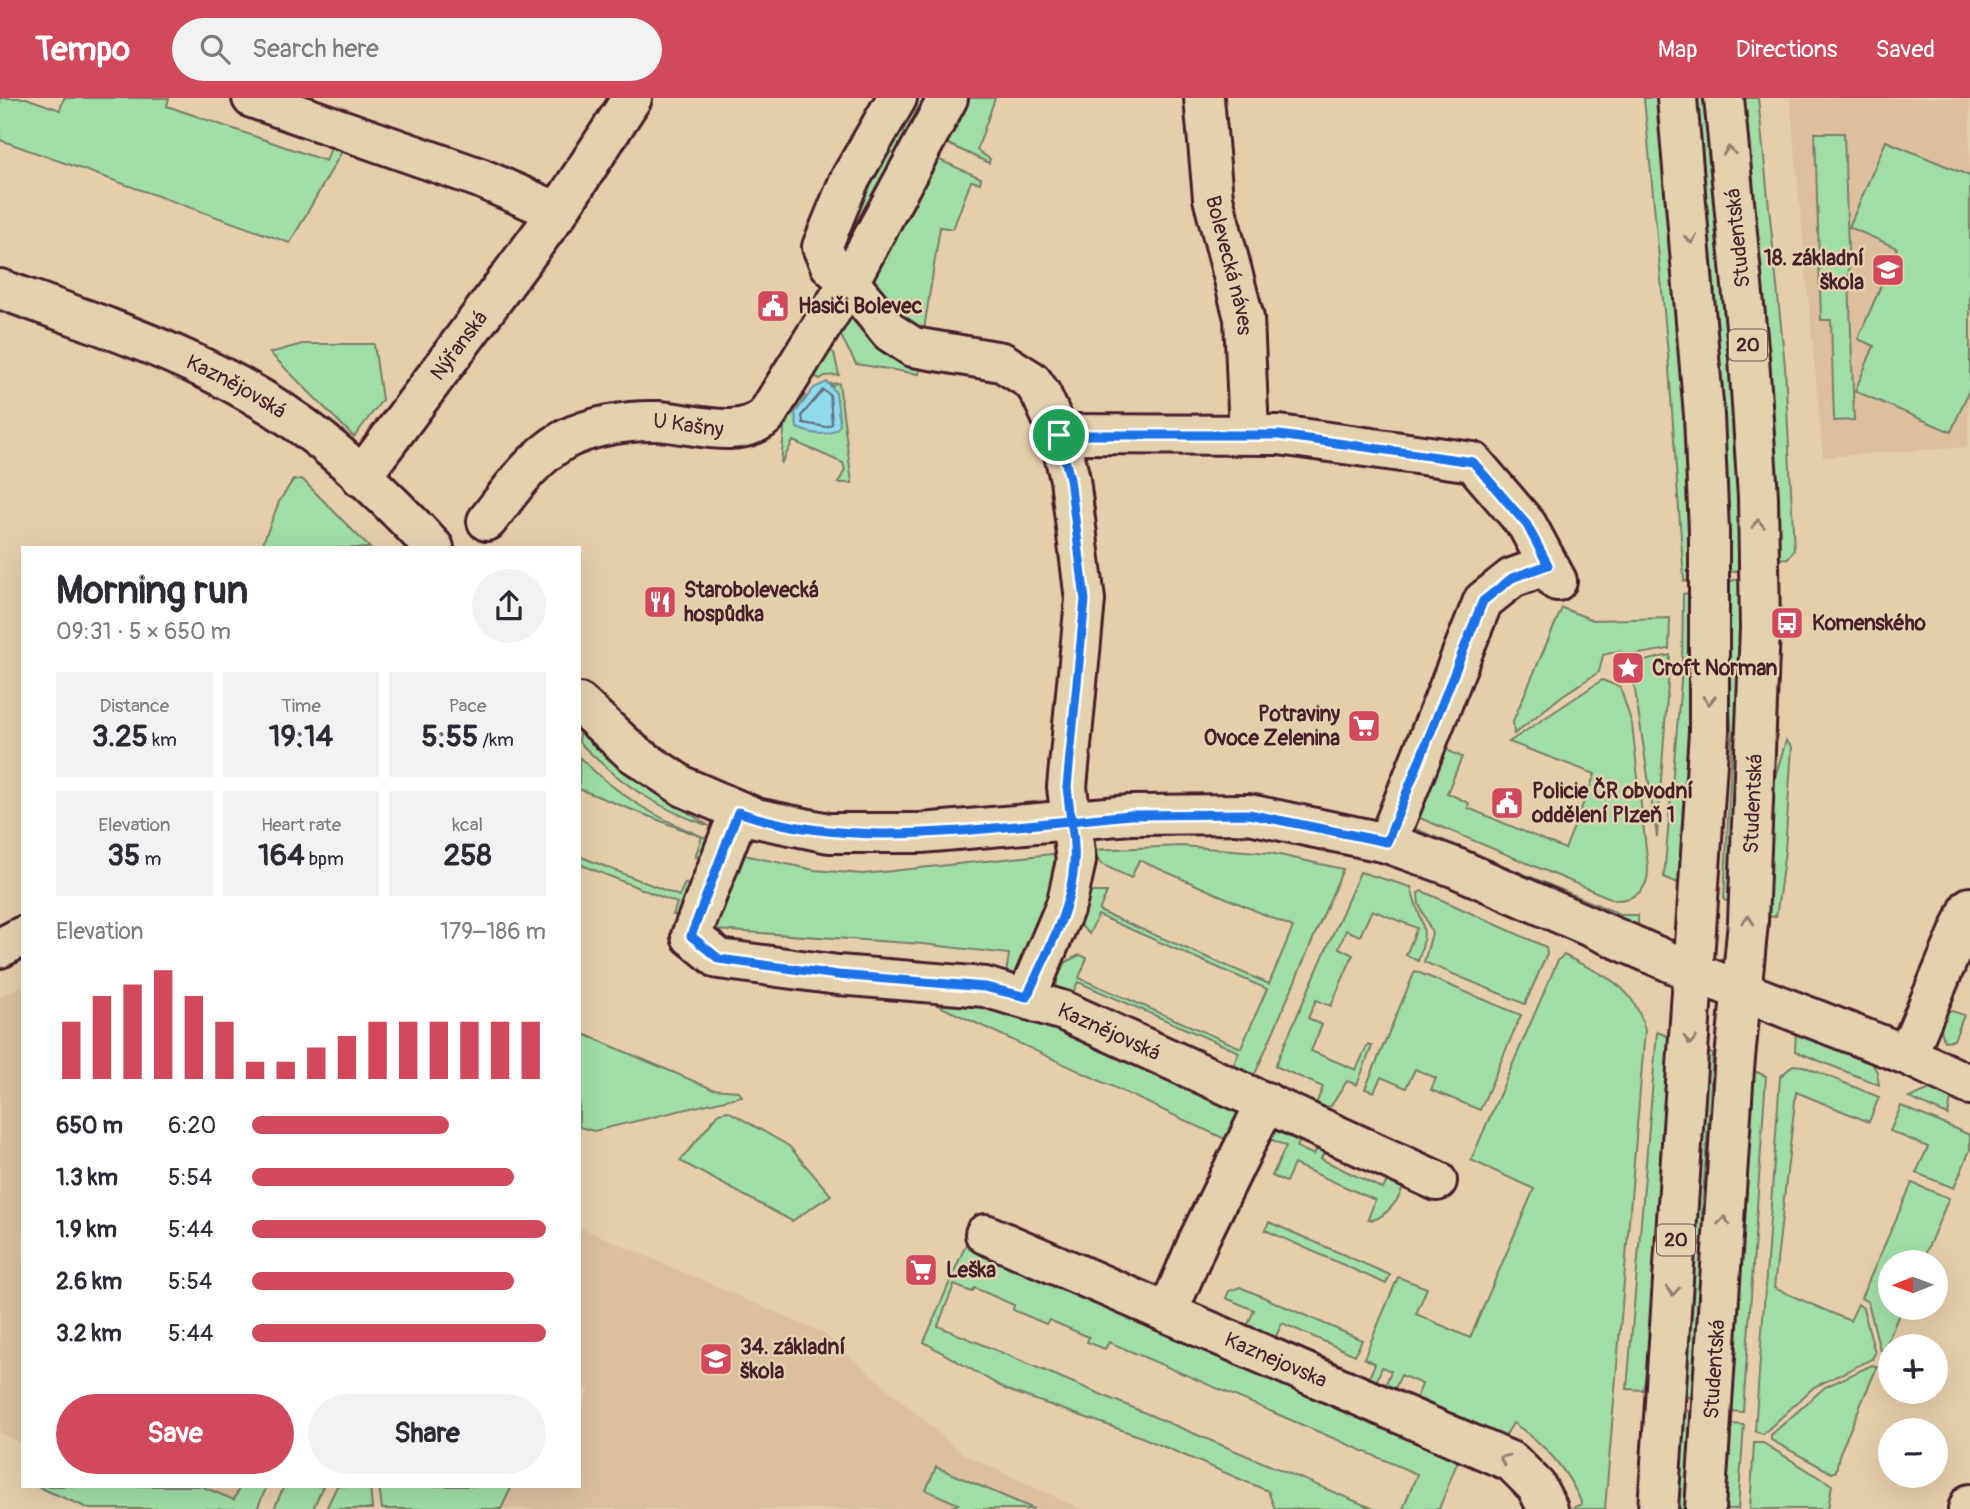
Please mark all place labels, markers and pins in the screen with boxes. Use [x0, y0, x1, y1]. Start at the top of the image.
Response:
place label: 18. základní škola [1764, 245, 1864, 296]
school or university icon: 18. základní škola [1869, 251, 1907, 289]
public building icon: Hasiči Bolevec [754, 287, 792, 325]
place label: Hasiči Bolevec [798, 293, 923, 320]
pin [1029, 405, 1089, 465]
place label: Starobolevecká hospůdka [684, 577, 819, 628]
restaurant icon: Starobolevecká hospůdka [641, 583, 679, 621]
bus stop icon: Komenského [1768, 604, 1806, 642]
place label: Komenského [1812, 610, 1927, 637]
place icon: Croft Norman [1609, 649, 1647, 687]
place label: Croft Norman [1652, 655, 1778, 682]
place label: Potraviny Ovoce Zelenina [1204, 701, 1340, 752]
supermarket icon: Potraviny Ovoce Zelenina [1345, 707, 1383, 745]
place label: Policie ČR obvodní oddělení Plzeň 1 [1531, 777, 1693, 829]
public building icon: Policie ČR obvodní oddělení Plzeň 1 [1488, 784, 1526, 822]
supermarket icon: Leška [902, 1251, 940, 1289]
place label: Leška [946, 1257, 996, 1284]
place label: 34. základní škola [740, 1334, 845, 1385]
school or university icon: 34. základní škola [697, 1340, 735, 1378]

